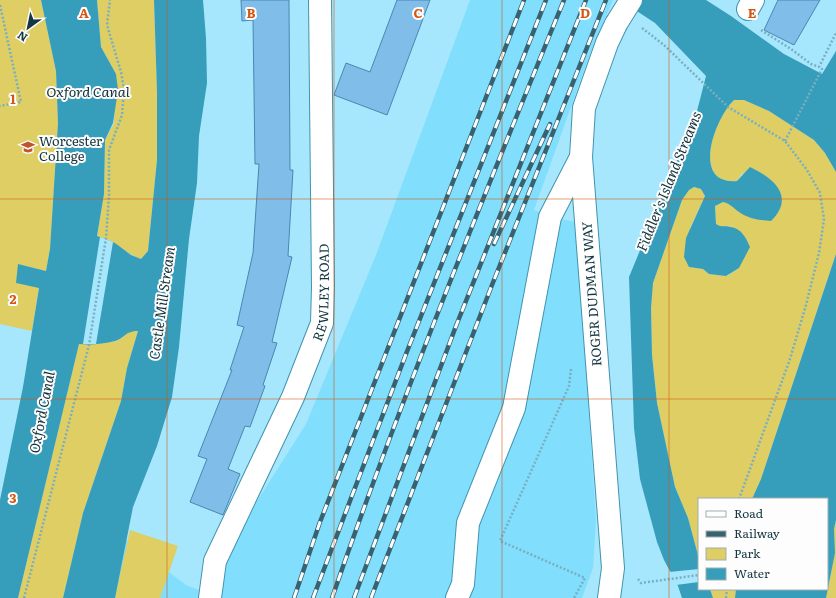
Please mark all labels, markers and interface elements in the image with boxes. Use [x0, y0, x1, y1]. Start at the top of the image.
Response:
text: A [79, 3, 89, 22]
text: B [247, 3, 256, 22]
text: C [413, 3, 423, 22]
text: D [580, 3, 590, 22]
text: E [748, 3, 757, 22]
north arrow [8, 8, 48, 48]
text: N [14, 28, 30, 46]
water label: Oxford Canal [46, 81, 130, 101]
text: 1 [10, 89, 16, 108]
water label: Fiddler's Island Streams [631, 108, 705, 254]
place label: Worcester College [39, 131, 103, 165]
school or university icon: Worcester College [20, 139, 36, 155]
street label: ROGER DUDMAN WAY [576, 220, 606, 367]
street label: REWLEY ROAD [306, 243, 333, 344]
water label: Castle Mill Stream [143, 245, 179, 361]
text: 2 [10, 289, 17, 308]
water label: Oxford Canal [23, 369, 59, 455]
text: 3 [9, 488, 17, 507]
legend [698, 498, 828, 590]
text: Road [734, 504, 764, 522]
text: Railway [734, 524, 780, 542]
text: Park [734, 544, 761, 562]
text: Water [734, 564, 770, 582]

